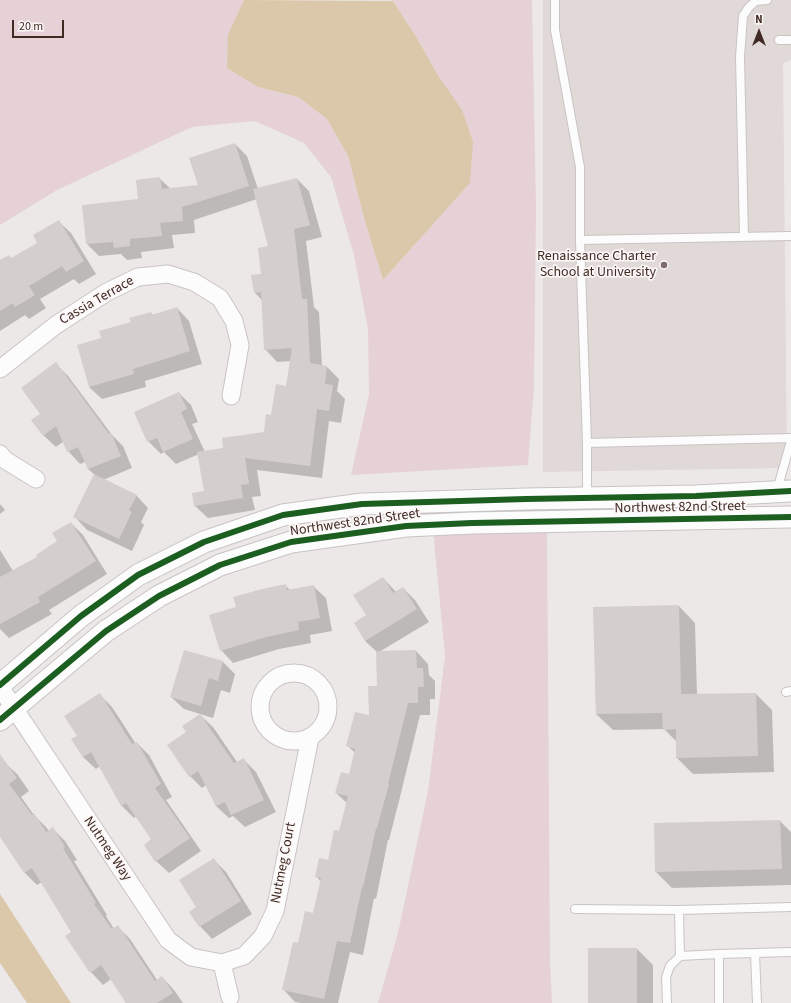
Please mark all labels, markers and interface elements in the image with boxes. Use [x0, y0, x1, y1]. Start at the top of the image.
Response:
scale bar [14, 12, 66, 38]
north arrow [739, 12, 779, 52]
text: N [755, 12, 763, 27]
text: 20 m [19, 18, 43, 35]
place label: Renaissance Charter School at University [537, 249, 656, 282]
marker: Renaissance Charter School at University [659, 260, 669, 270]
street label: Cassia Terrace [57, 273, 137, 329]
street label: Northwest 82nd Street [614, 498, 746, 518]
street label: Northwest 82nd Street [289, 506, 421, 540]
street label: Nutmeg Way [79, 814, 135, 884]
street label: Nutmeg Court [268, 821, 300, 905]

